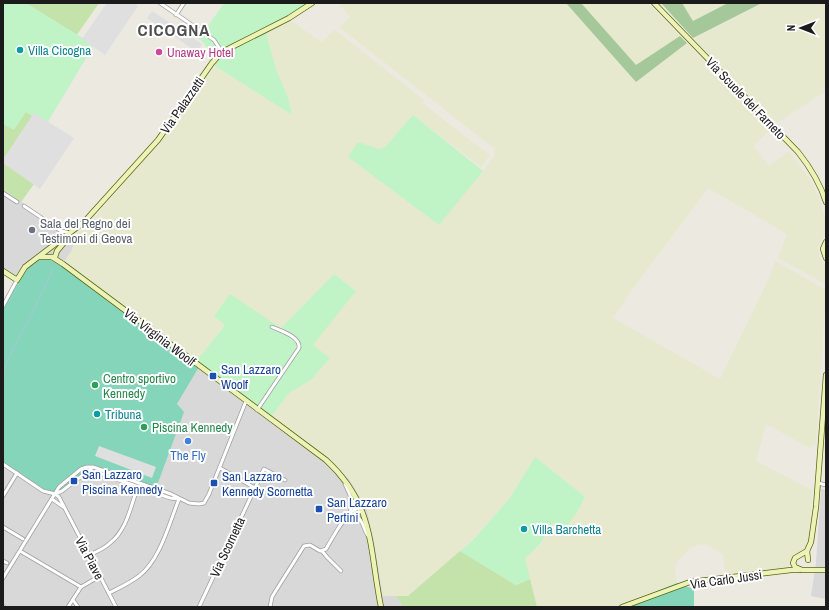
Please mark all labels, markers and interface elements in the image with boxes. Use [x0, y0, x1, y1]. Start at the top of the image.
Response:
north arrow [781, 8, 821, 48]
district label: CICOGNA [138, 18, 210, 41]
text: N [784, 25, 798, 31]
place label: Villa Cicogna [28, 42, 91, 59]
place label: Unaway Hotel [167, 44, 233, 61]
marker: Villa Cicogna [15, 45, 25, 55]
marker: Unaway Hotel [154, 47, 164, 57]
street label: Via Scuole del Farneto [702, 54, 789, 143]
street label: Via Palazzetti [157, 74, 208, 137]
place label: Sala del Regno dei Testimoni di Geova [40, 215, 133, 247]
marker: Sala del Regno dei Testimoni di Geova [27, 225, 37, 235]
street label: Via Virginia Woolf [120, 305, 199, 370]
place label: San Lazzaro Woolf [221, 361, 281, 393]
place label: Centro sportivo Kennedy [103, 370, 176, 402]
marker: San Lazzaro Woolf [208, 371, 218, 381]
marker: Centro sportivo Kennedy [90, 380, 100, 390]
place label: Tribuna [105, 406, 141, 423]
marker: Tribuna [92, 409, 102, 419]
place label: Piscina Kennedy [152, 419, 233, 436]
marker: Piscina Kennedy [139, 422, 149, 432]
marker: The Fly [183, 436, 193, 446]
place label: The Fly [170, 447, 206, 464]
place label: San Lazzaro Piscina Kennedy [82, 466, 163, 498]
place label: San Lazzaro Kennedy Scornetta [222, 468, 313, 500]
marker: San Lazzaro Piscina Kennedy [69, 476, 79, 486]
marker: San Lazzaro Kennedy Scornetta [209, 478, 219, 488]
place label: San Lazzaro Pertini [327, 494, 387, 526]
marker: San Lazzaro Pertini [314, 504, 324, 514]
street label: Via Scornetta [206, 514, 249, 580]
place label: Villa Barchetta [532, 521, 601, 538]
marker: Villa Barchetta [519, 524, 529, 534]
street label: Via Piave [71, 534, 108, 583]
street label: Via Carlo Jussi [689, 566, 763, 593]

